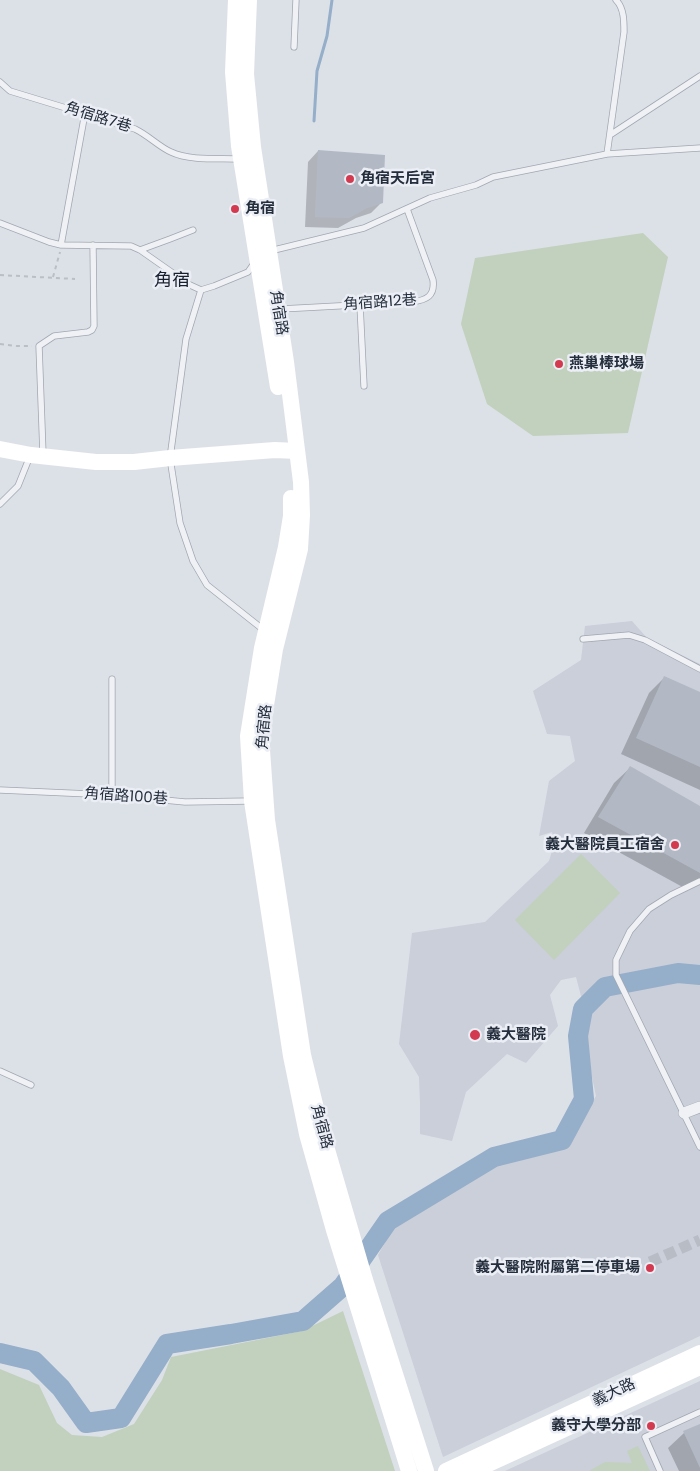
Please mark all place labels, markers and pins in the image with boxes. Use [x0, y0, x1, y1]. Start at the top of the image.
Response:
place label: 角宿天后宮 [360, 170, 435, 188]
marker: 角宿天后宮 [344, 173, 356, 185]
place label: 角宿 [245, 200, 275, 218]
marker: 角宿 [229, 203, 241, 215]
place label: 燕巢棒球場 [569, 355, 644, 373]
marker: 燕巢棒球場 [553, 358, 565, 370]
place label: 義大醫院員工宿舍 [545, 836, 665, 854]
marker: 義大醫院員工宿舍 [669, 839, 681, 851]
place label: 義大醫院 [486, 1026, 546, 1044]
marker: 義大醫院 [468, 1028, 482, 1042]
place label: 義大醫院附屬第二停車場 [475, 1259, 640, 1277]
marker: 義大醫院附屬第二停車場 [644, 1262, 656, 1274]
place label: 義守大學分部 [551, 1417, 641, 1435]
marker: 義守大學分部 [645, 1420, 657, 1432]

